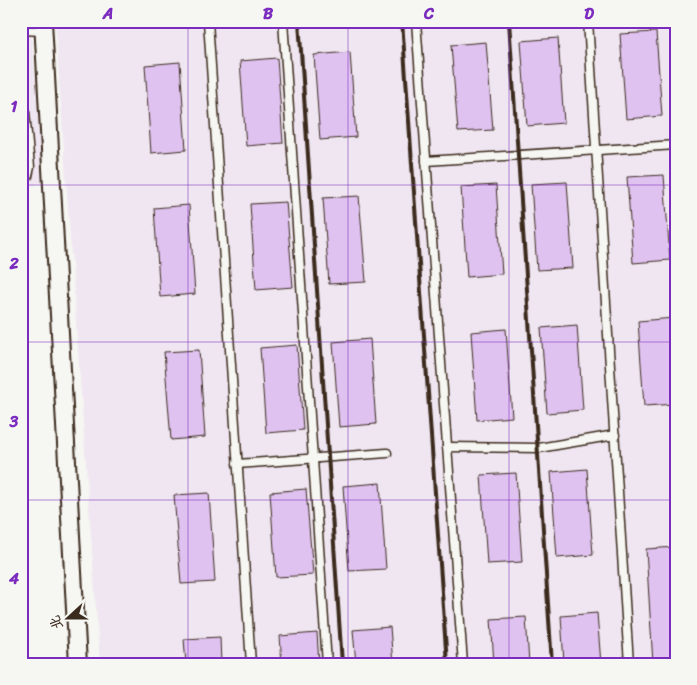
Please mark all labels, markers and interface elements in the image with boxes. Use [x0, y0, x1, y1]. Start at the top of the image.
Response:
text: A [102, 0, 113, 28]
text: B [263, 0, 274, 28]
text: C [423, 0, 435, 28]
text: D [584, 0, 594, 28]
text: 1 [11, 92, 18, 121]
text: 2 [8, 249, 19, 278]
text: 3 [9, 407, 19, 436]
text: 4 [8, 564, 19, 593]
north arrow [42, 592, 92, 642]
text: 北 [42, 611, 71, 633]

